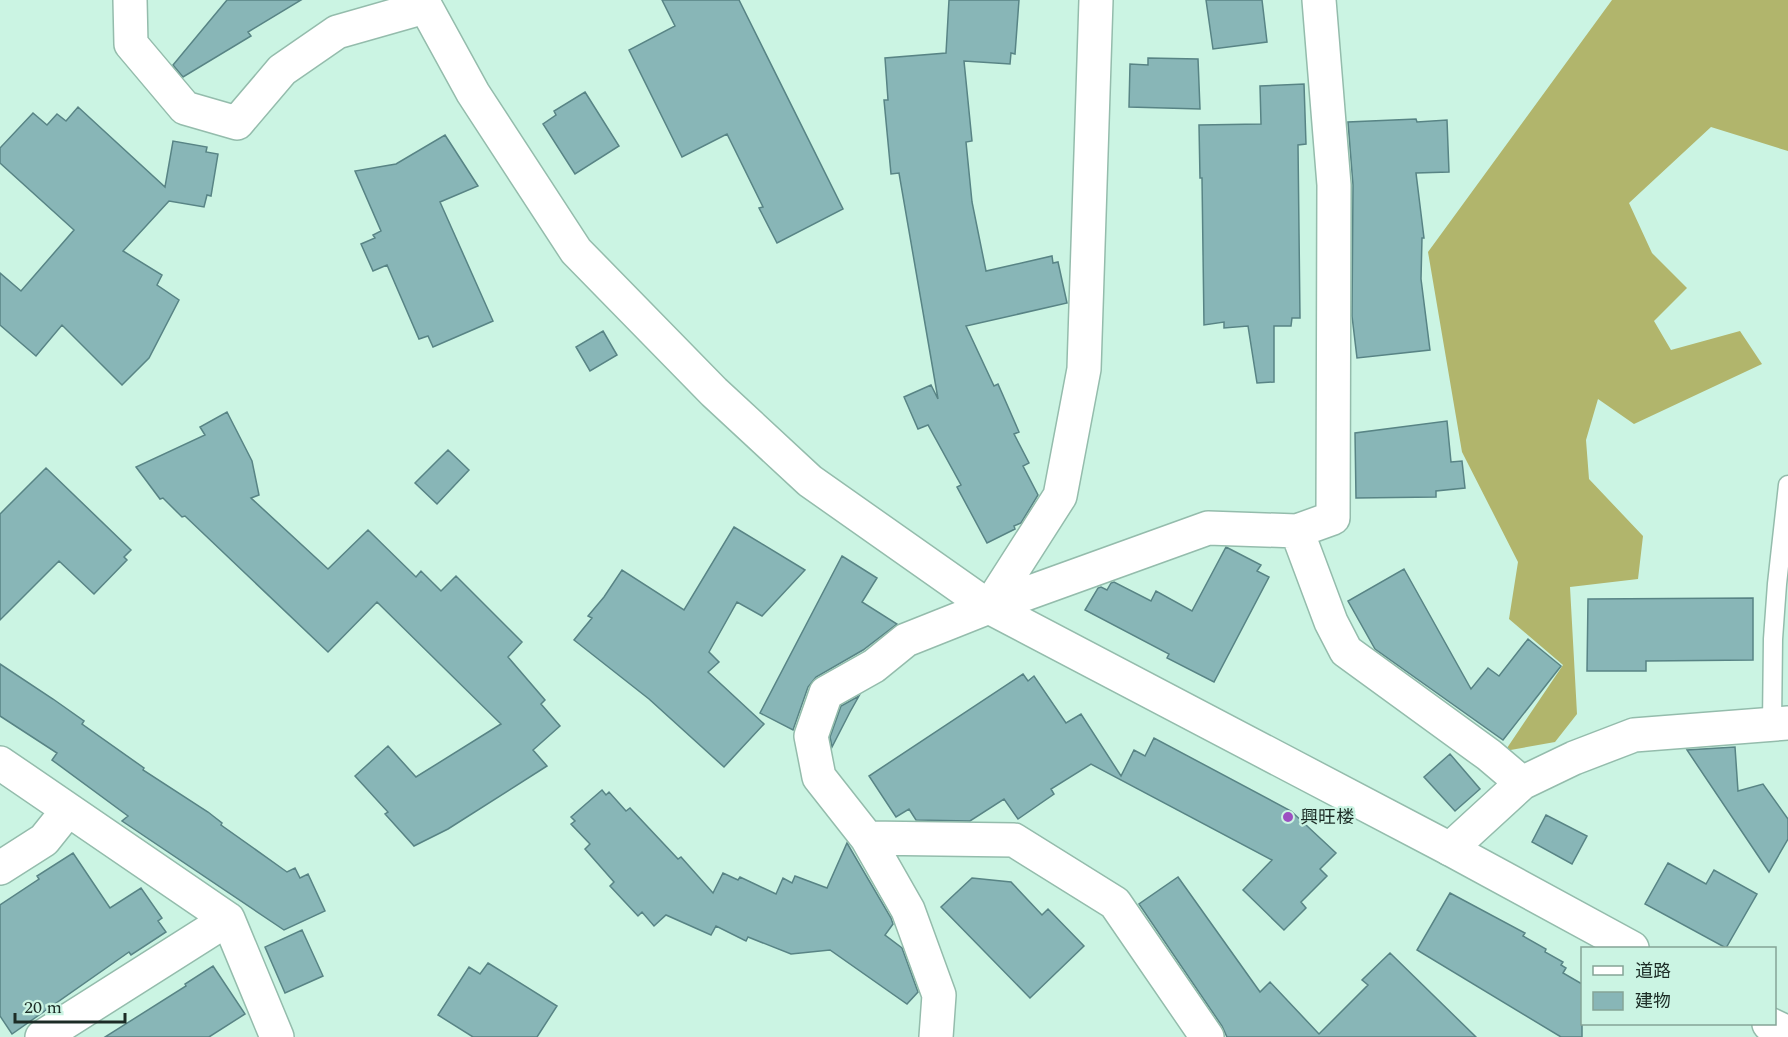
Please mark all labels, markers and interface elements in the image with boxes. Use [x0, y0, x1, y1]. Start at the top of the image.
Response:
place label: 興旺楼 [1300, 804, 1354, 831]
marker: 興旺楼 [1281, 810, 1295, 824]
legend [1581, 947, 1776, 1025]
text: 道路 [1635, 958, 1671, 985]
scale bar [15, 986, 124, 1024]
text: 建物 [1635, 988, 1671, 1015]
text: 20 m [24, 994, 62, 1021]

